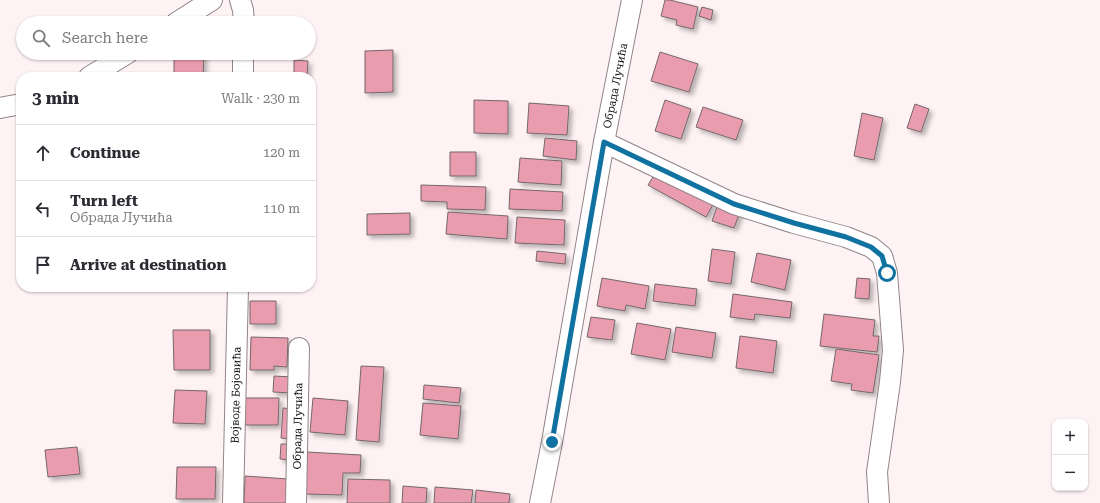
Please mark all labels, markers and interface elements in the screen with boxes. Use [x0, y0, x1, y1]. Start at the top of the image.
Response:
search box [16, 16, 316, 60]
icon: search [30, 27, 52, 49]
text: Search here [62, 29, 148, 47]
street label: Обрада Лучића [600, 42, 630, 130]
text: 3 min [32, 88, 79, 108]
text: Walk · 230 m [221, 91, 300, 106]
icon: ahead [32, 142, 54, 164]
text: Continue [70, 144, 140, 162]
text: 120 m [263, 145, 300, 160]
text: Turn left [70, 192, 138, 210]
icon: left [32, 198, 54, 220]
text: 110 m [263, 201, 300, 216]
text: Обрада Лучића [70, 210, 173, 225]
icon: arrive [32, 254, 54, 276]
text: Arrive at destination [70, 256, 226, 274]
route start [878, 264, 896, 282]
street label: Војводе Бојовића [228, 346, 243, 444]
street label: Обрада Лучића [290, 382, 305, 470]
map controls [1052, 419, 1088, 491]
button: + [1052, 419, 1088, 455]
route end [543, 433, 561, 451]
button: − [1052, 455, 1088, 491]

